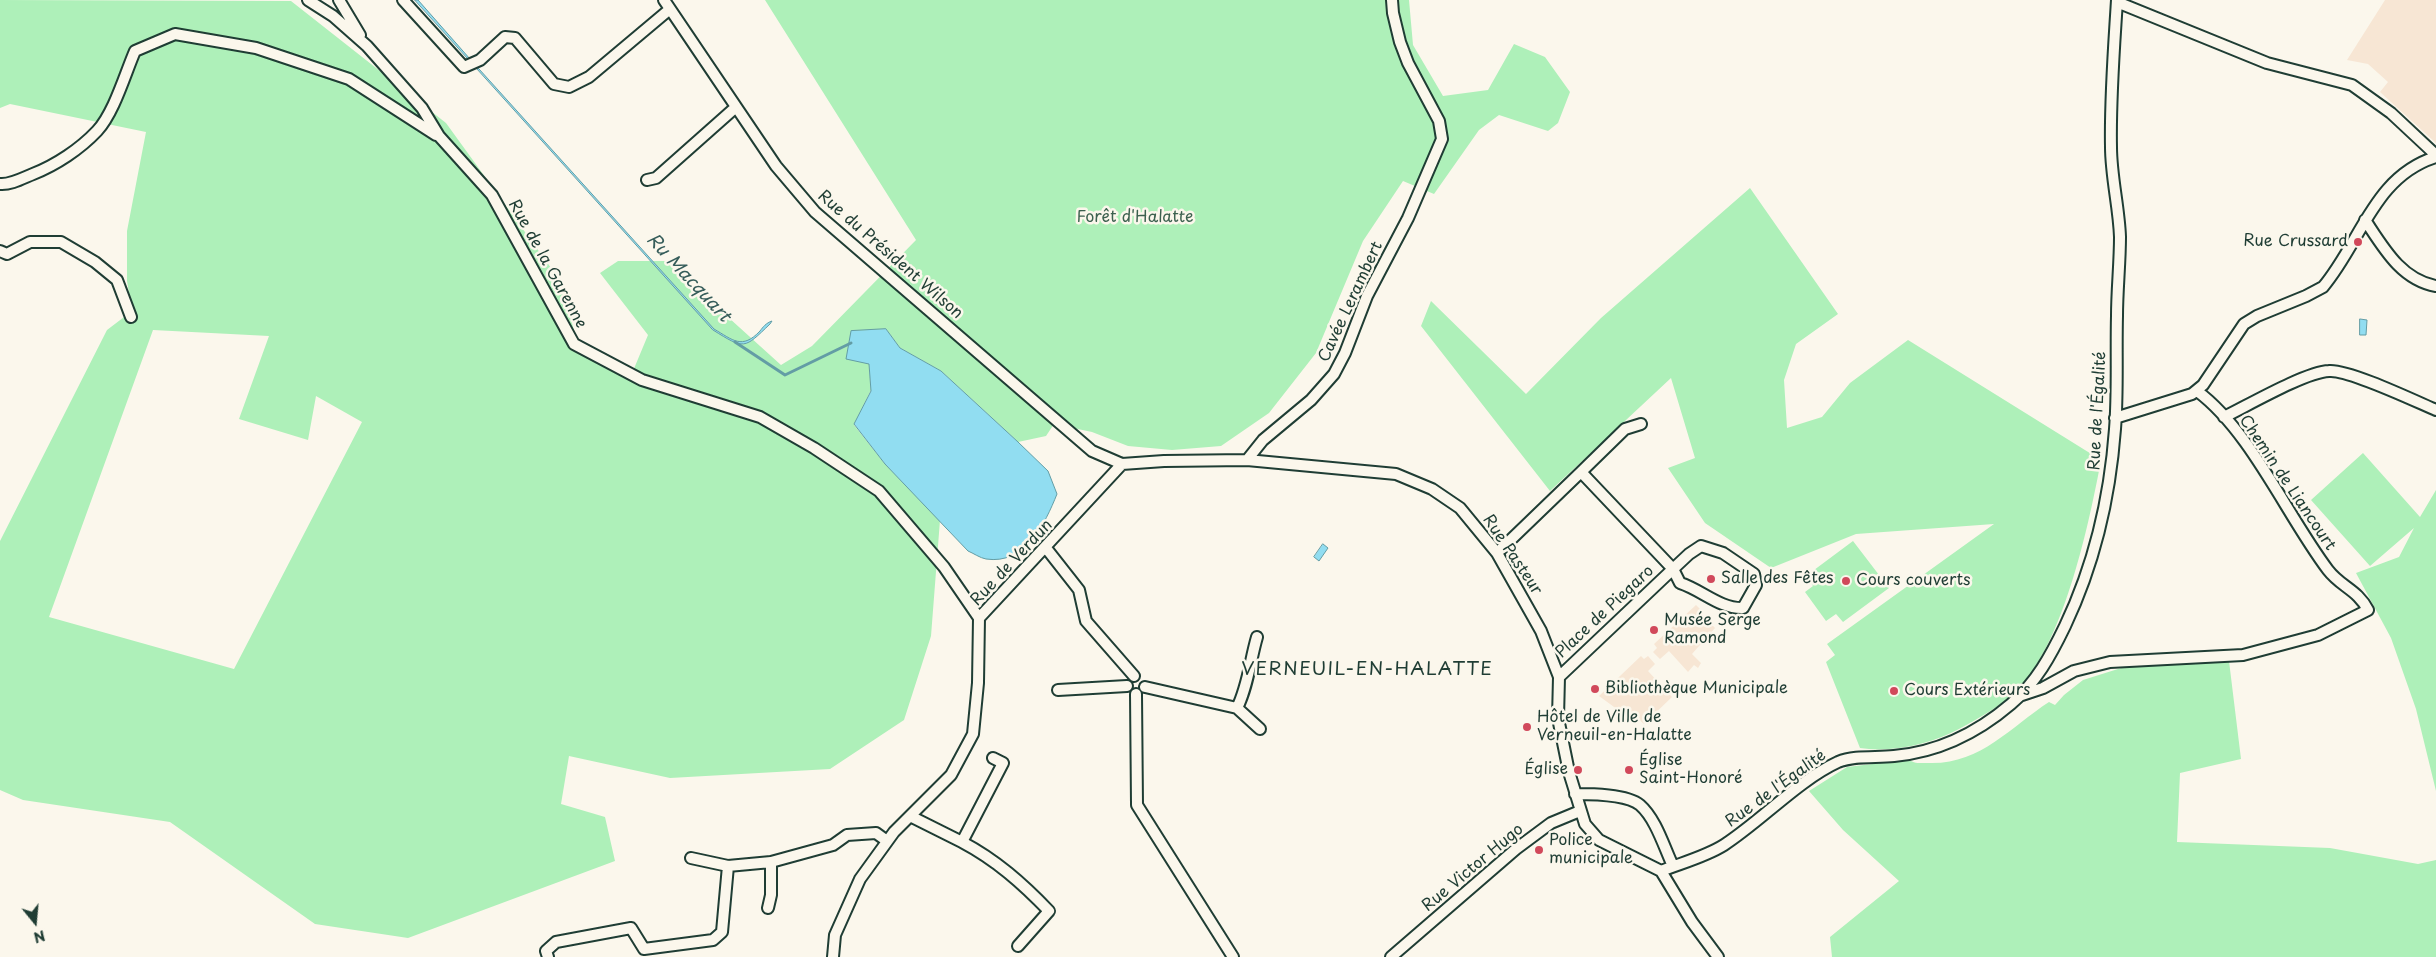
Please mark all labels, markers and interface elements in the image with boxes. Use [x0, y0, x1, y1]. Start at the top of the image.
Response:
street label: Rue du Président Wilson [813, 187, 967, 323]
street label: Rue de la Garenne [504, 196, 590, 332]
park label: Forêt d'Halatte [1076, 208, 1194, 228]
water label: Ru Macquart [641, 229, 735, 327]
place label: Rue Crussard [2243, 232, 2348, 252]
marker: Rue Crussard [2352, 236, 2364, 248]
street label: Cavée Lerambert [1315, 239, 1387, 365]
street label: Rue de l'Égalité [2085, 351, 2111, 471]
street label: Chemin de Liancourt [2235, 412, 2339, 554]
street label: Rue Pasteur [1478, 511, 1546, 599]
street label: Rue de Verdun [967, 516, 1057, 610]
street label: Place de Piegaro [1552, 562, 1658, 662]
place label: Salle des Fêtes [1721, 569, 1834, 589]
place label: Cours couverts [1856, 571, 1970, 591]
marker: Salle des Fêtes [1705, 573, 1717, 585]
marker: Cours couverts [1840, 575, 1852, 587]
place label: Musée Serge Ramond [1664, 611, 1761, 649]
marker: Musée Serge Ramond [1648, 624, 1660, 636]
district label: VERNEUIL-EN-HALATTE [1239, 659, 1495, 681]
place label: Bibliothèque Municipale [1605, 679, 1788, 699]
place label: Cours Extérieurs [1904, 681, 2030, 701]
marker: Bibliothèque Municipale [1589, 683, 1601, 695]
marker: Cours Extérieurs [1888, 685, 1900, 697]
place label: Hôtel de Ville de Verneuil-en-Halatte [1537, 708, 1692, 746]
marker: Hôtel de Ville de Verneuil-en-Halatte [1521, 721, 1533, 733]
street label: Rue de l'Égalité [1722, 746, 1830, 832]
place label: Église Saint-Honoré [1639, 751, 1743, 789]
place label: Église [1524, 760, 1568, 780]
marker: Église [1572, 764, 1584, 776]
marker: Église Saint-Honoré [1623, 764, 1635, 776]
street label: Rue Victor Hugo [1418, 820, 1528, 916]
place label: Police municipale [1549, 831, 1633, 869]
marker: Police municipale [1533, 844, 1545, 856]
north arrow [10, 897, 60, 947]
text: N [31, 925, 48, 948]

